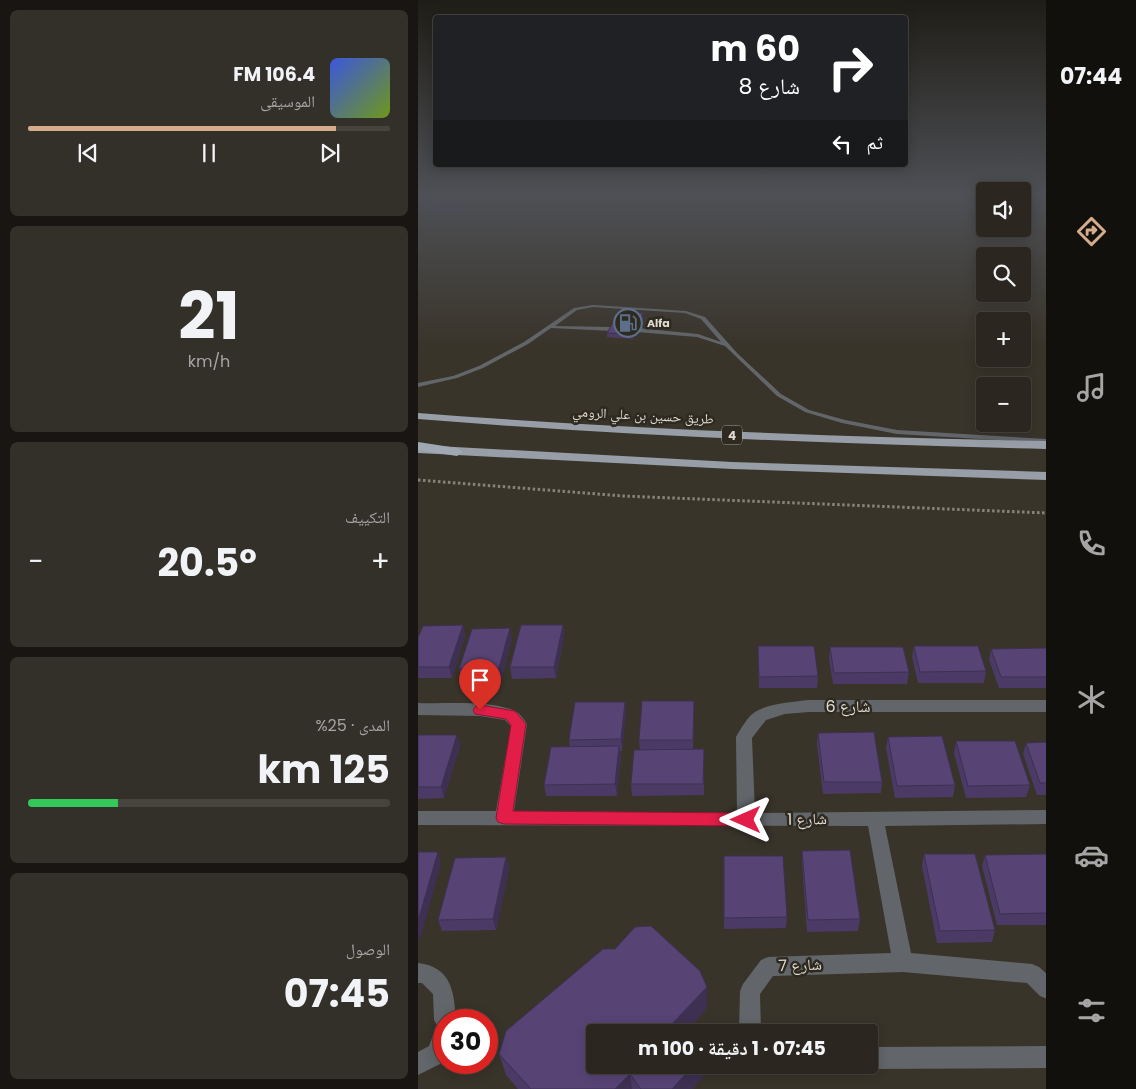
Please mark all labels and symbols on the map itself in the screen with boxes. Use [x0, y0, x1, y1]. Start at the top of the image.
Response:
fuel station icon: Alfa [613, 308, 643, 338]
place label: Alfa [647, 315, 670, 331]
street label: طريق حسين بن علي الرومي [572, 401, 714, 430]
road number: 4 [722, 426, 742, 444]
pin [459, 659, 501, 710]
street label: شارع 6 [826, 695, 870, 718]
position arrow [719, 793, 771, 845]
street label: شارع 1 [787, 807, 827, 831]
street label: شارع 7 [778, 953, 822, 977]
speed limit sign: 30 [433, 1009, 498, 1074]

